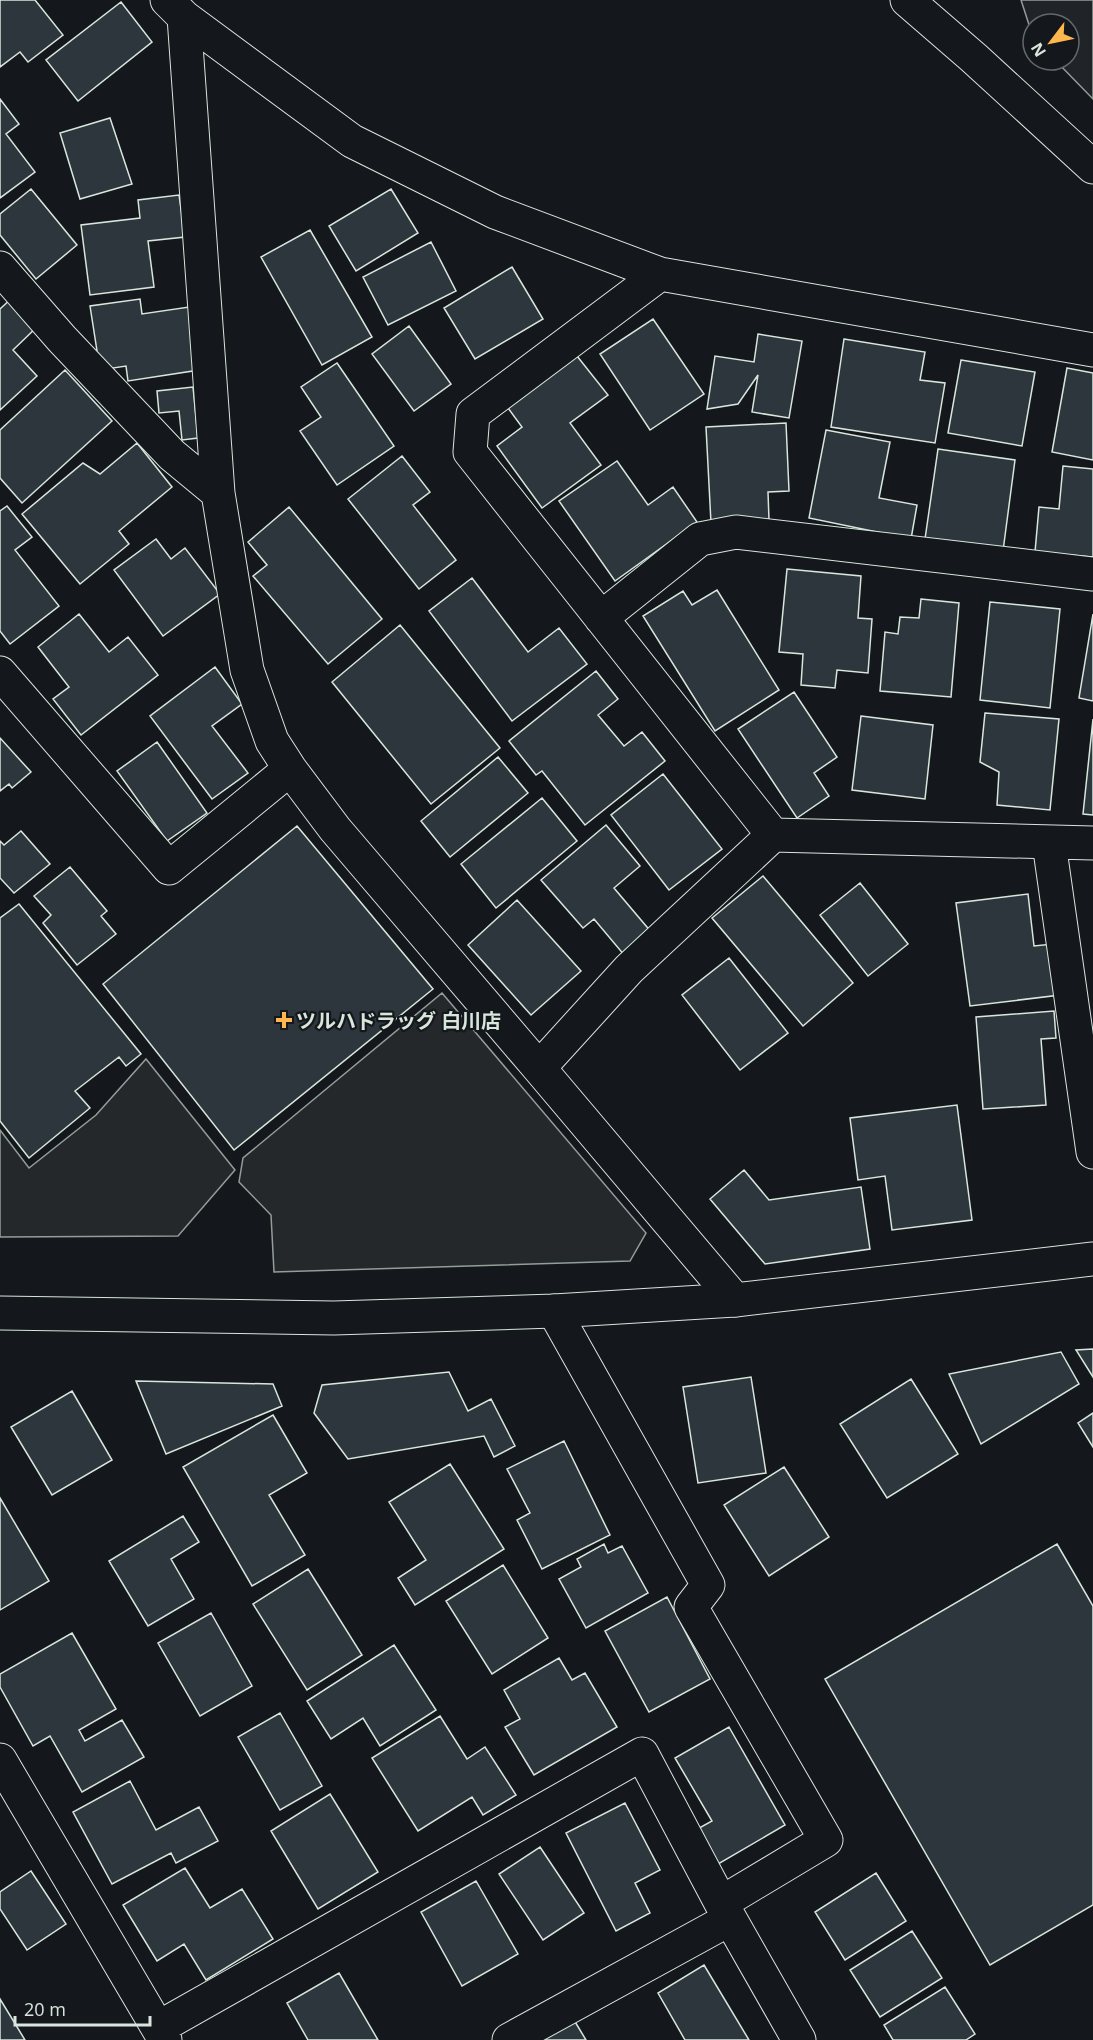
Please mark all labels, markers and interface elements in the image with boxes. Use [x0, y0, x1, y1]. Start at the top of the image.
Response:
north arrow [1021, 12, 1081, 72]
text: N [1026, 39, 1051, 61]
place label: ツルハドラッグ 白川店 [296, 1007, 501, 1034]
marker: ツルハドラッグ 白川店 [277, 1013, 291, 1027]
scale bar [15, 1989, 150, 2027]
text: 20 m [24, 1997, 66, 2021]

